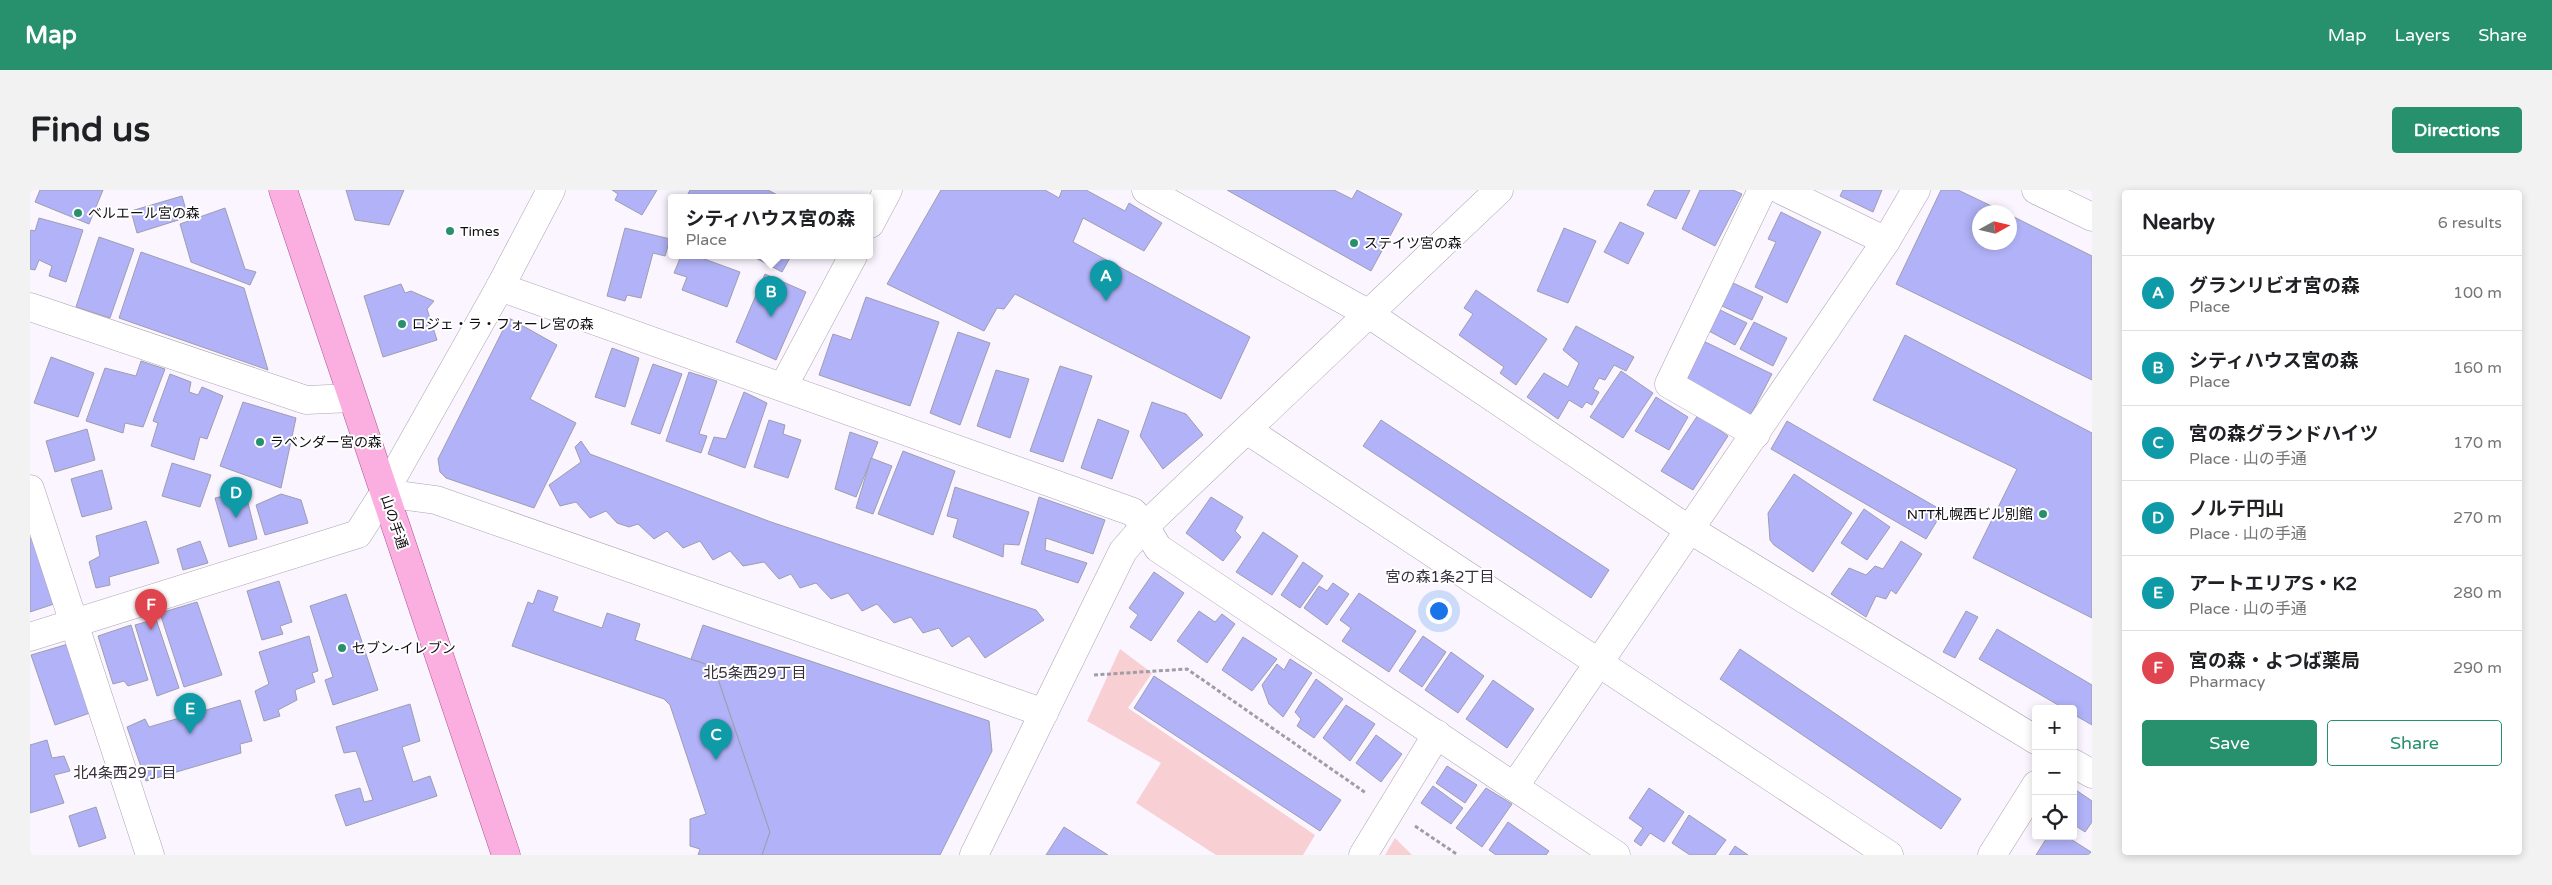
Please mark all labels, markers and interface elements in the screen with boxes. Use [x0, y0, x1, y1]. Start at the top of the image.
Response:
text: Map [25, 21, 77, 50]
text: Map [2328, 24, 2367, 46]
text: Layers [2395, 24, 2450, 46]
text: Share [2478, 24, 2527, 46]
button: Directions [2392, 107, 2522, 153]
text: Find us [30, 109, 150, 151]
popup [668, 194, 873, 259]
place label: ベルエール宮の森 [88, 205, 200, 222]
north arrow [1972, 205, 2017, 250]
marker: ベルエール宮の森 [72, 207, 84, 219]
text: シティハウス宮の森 [686, 208, 855, 230]
text: Nearby [2142, 210, 2215, 235]
text: 6 results [2438, 213, 2502, 233]
place label: Times [460, 223, 500, 240]
marker: Times [444, 225, 456, 237]
text: Place [686, 230, 727, 250]
place label: ステイツ宮の森 [1364, 235, 1462, 252]
marker: ステイツ宮の森 [1348, 237, 1360, 249]
pin: A [1090, 260, 1122, 301]
text: グランリビオ宮の森 [2189, 275, 2360, 297]
pin: B [755, 276, 787, 317]
text: A [2152, 283, 2164, 303]
text: 100 m [2453, 283, 2502, 303]
text: Place [2189, 297, 2230, 317]
place label: ロジェ・ラ・フォーレ宮の森 [412, 316, 594, 333]
marker: ロジェ・ラ・フォーレ宮の森 [396, 318, 408, 330]
text: シティハウス宮の森 [2189, 350, 2359, 372]
text: B [2152, 358, 2164, 378]
text: 160 m [2453, 358, 2502, 378]
text: Place [2189, 372, 2230, 392]
text: 宮の森グランドハイツ [2189, 423, 2379, 445]
text: C [2152, 433, 2164, 453]
text: 170 m [2453, 433, 2502, 453]
place label: ラベンダー宮の森 [270, 434, 382, 451]
marker: ラベンダー宮の森 [254, 436, 266, 448]
text: Place · 山の手通 [2189, 449, 2307, 469]
pin: D [220, 477, 252, 518]
street label: 山の手通 [377, 493, 411, 551]
text: ノルテ円山 [2189, 498, 2284, 520]
place label: NTT札幌西ビル別館 [1907, 506, 2033, 523]
marker: NTT札幌西ビル別館 [2037, 508, 2049, 520]
text: D [2152, 508, 2164, 528]
text: 270 m [2453, 508, 2502, 528]
text: Place · 山の手通 [2189, 524, 2307, 544]
district label: 宮の森1条2丁目 [1386, 568, 1494, 586]
text: アートエリアS・K2 [2189, 573, 2357, 595]
text: E [2153, 583, 2163, 603]
text: 280 m [2453, 583, 2502, 603]
pin: F [135, 589, 167, 630]
your location [1426, 598, 1452, 624]
text: Place · 山の手通 [2189, 599, 2307, 619]
place label: セブン-イレブン [352, 640, 456, 657]
marker: セブン-イレブン [336, 642, 348, 654]
text: 宮の森・よつば薬局 [2189, 650, 2360, 672]
text: F [2153, 658, 2163, 678]
text: 290 m [2453, 658, 2502, 678]
district label: 北5条西29丁目 [703, 664, 807, 682]
text: Pharmacy [2189, 672, 2265, 692]
pin: E [174, 693, 206, 734]
map controls [2032, 705, 2077, 840]
button: + [2032, 705, 2077, 750]
pin: C [700, 719, 732, 760]
button: Save [2142, 720, 2317, 766]
button: Share [2327, 720, 2502, 766]
button: − [2032, 750, 2077, 795]
district label: 北4条西29丁目 [73, 764, 177, 782]
button: locate [2032, 795, 2077, 840]

